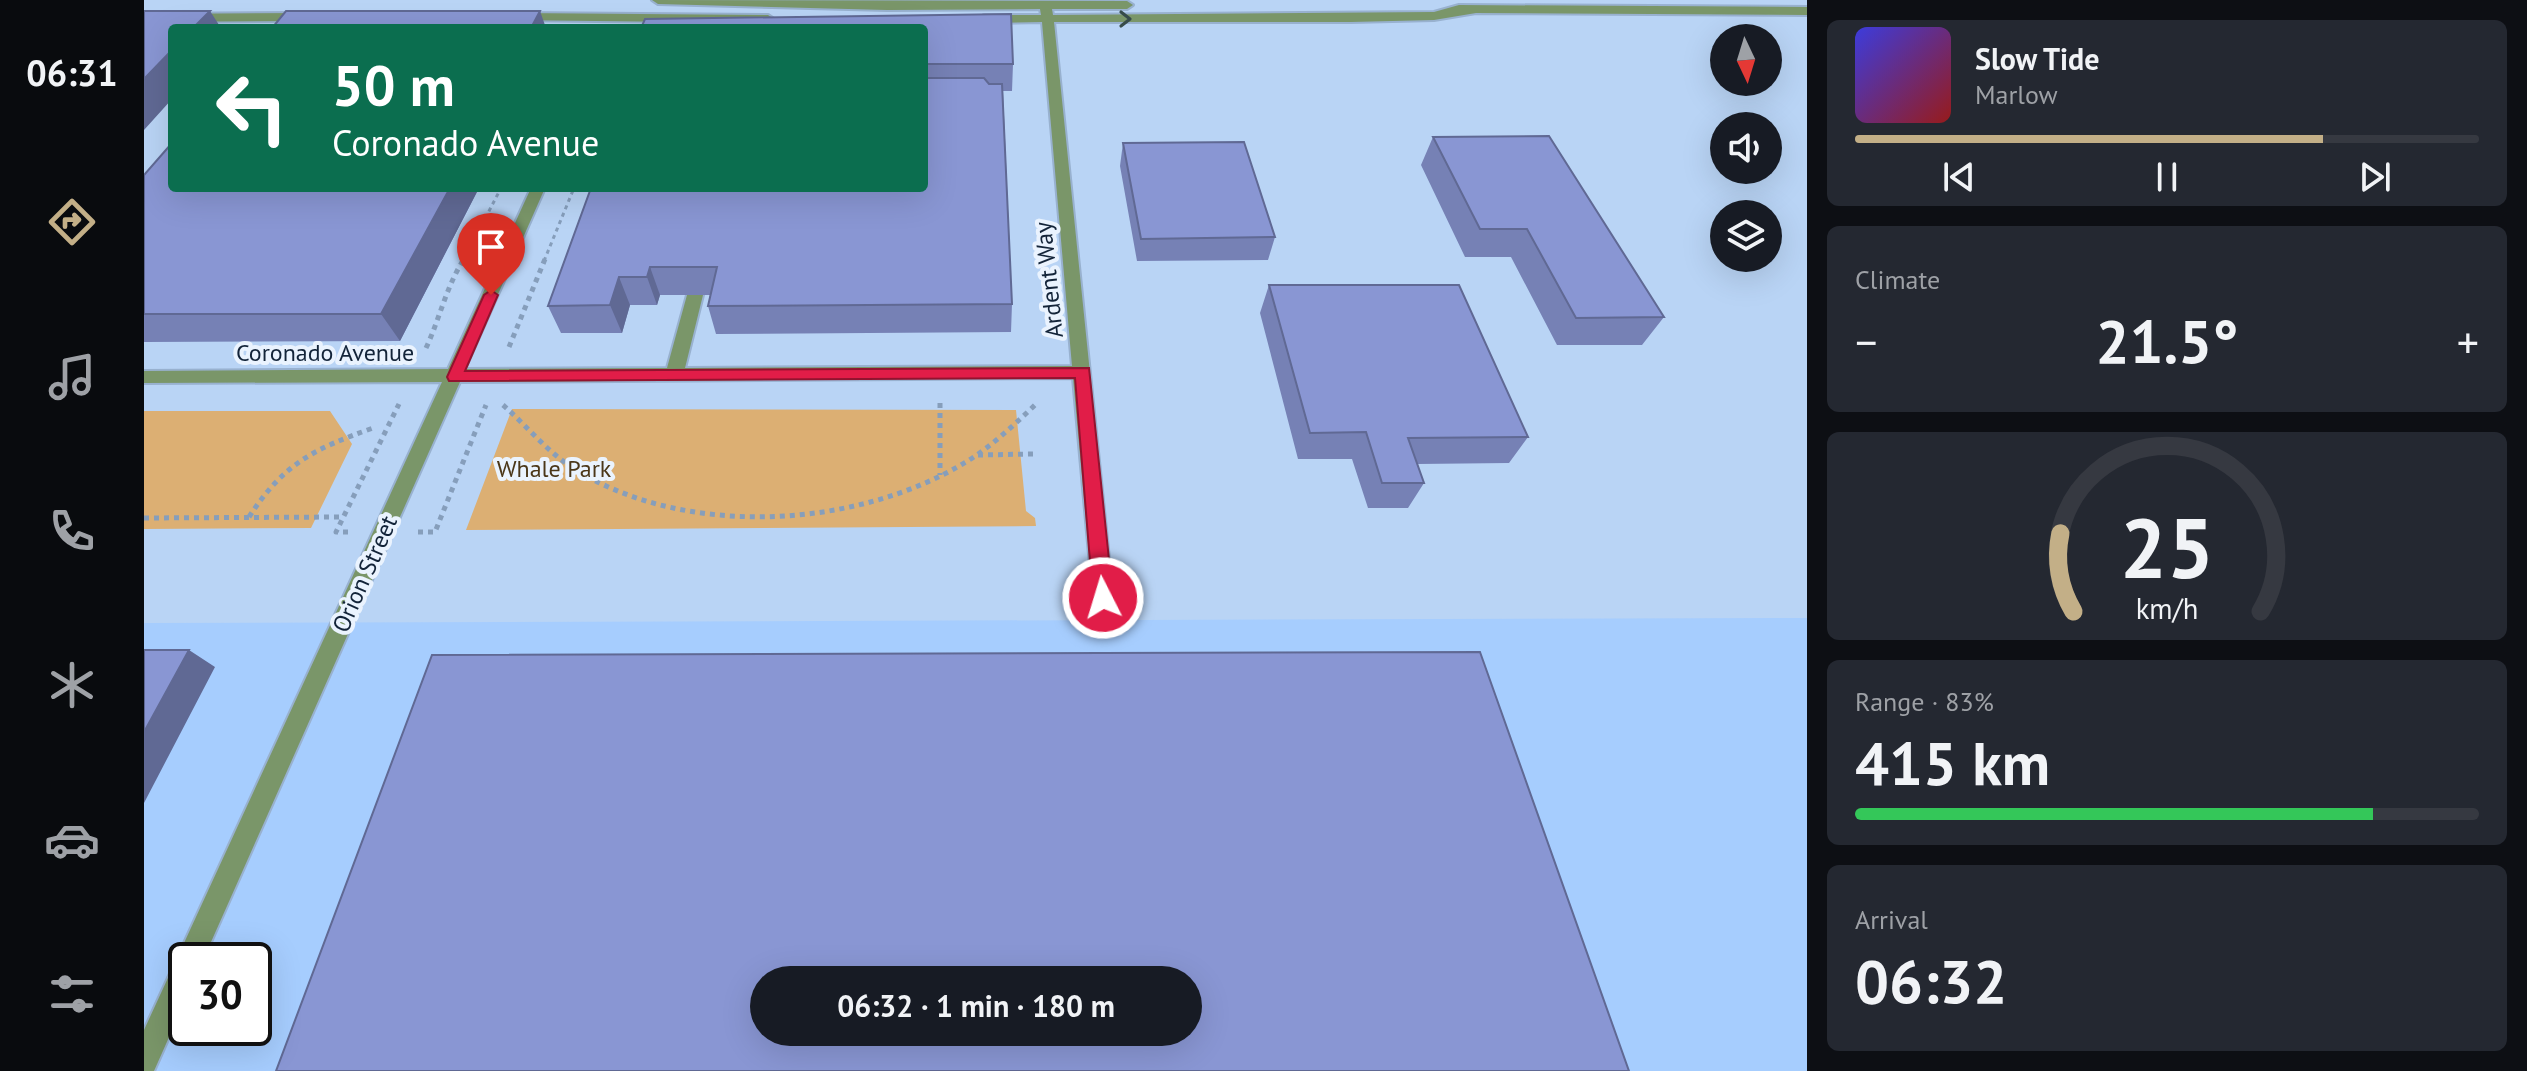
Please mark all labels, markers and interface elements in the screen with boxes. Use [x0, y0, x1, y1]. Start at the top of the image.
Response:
one-way arrow [1119, 10, 1132, 28]
north arrow [1710, 24, 1782, 96]
map controls [1710, 24, 1782, 272]
text: Slow Tide [1975, 39, 2100, 78]
text: 06:31 [26, 49, 118, 96]
text: 50 m [332, 49, 455, 121]
icon: left [200, 56, 304, 160]
text: Marlow [1975, 78, 2058, 111]
button: sound [1710, 112, 1782, 184]
text: Coronado Avenue [332, 119, 599, 166]
icon: previous [1937, 155, 1981, 199]
icon: pause [2145, 155, 2189, 199]
icon: next [2353, 155, 2397, 199]
icon: directions [44, 194, 100, 250]
button: layers [1710, 200, 1782, 272]
pin [457, 213, 525, 295]
street label: Ardent Way [1027, 221, 1070, 340]
icon: arrive [469, 225, 513, 269]
text: Climate [1855, 263, 1940, 296]
text: 21.5° [2095, 302, 2239, 380]
text: − [1855, 313, 1877, 370]
text: + [2457, 313, 2479, 370]
street label: Coronado Avenue [236, 337, 414, 368]
icon: music [44, 349, 100, 405]
park label: Whale Park [497, 453, 612, 484]
text: 25 [2120, 492, 2214, 600]
icon: phone [44, 503, 100, 559]
street label: Orion Street [325, 511, 404, 637]
position arrow [1061, 556, 1145, 640]
text: km/h [2136, 590, 2198, 627]
icon: climate [44, 657, 100, 713]
text: Range · 83% [1855, 685, 1994, 718]
text: 415 km [1855, 724, 2050, 802]
icon: car [44, 812, 100, 868]
text: Arrival [1855, 903, 1928, 936]
speed limit sign: 30 [168, 942, 272, 1046]
text: 06:32 [1855, 942, 2007, 1020]
icon: filters [44, 966, 100, 1022]
text: 06:32 · 1 min · 180 m [837, 986, 1115, 1025]

